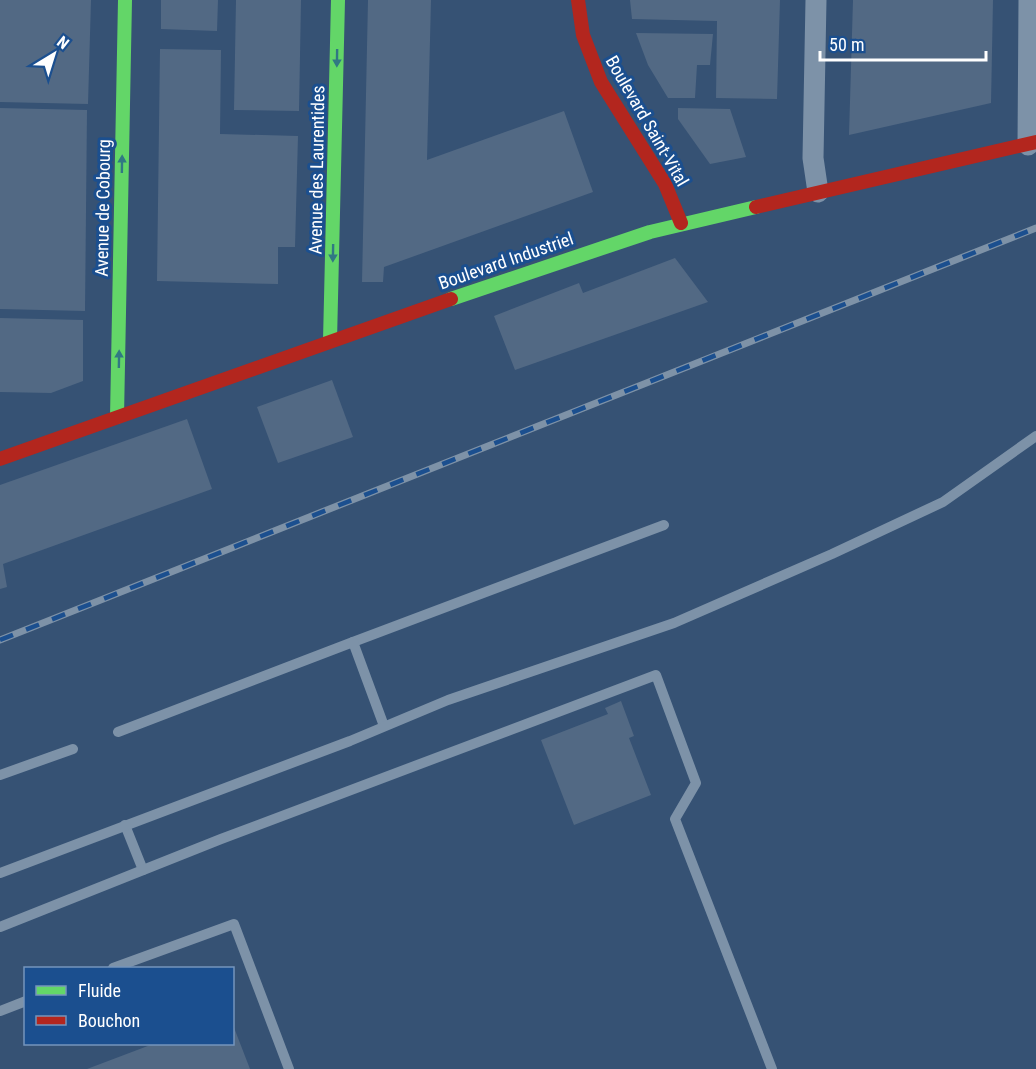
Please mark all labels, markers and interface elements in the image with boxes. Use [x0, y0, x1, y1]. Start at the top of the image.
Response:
north arrow [24, 24, 84, 84]
scale bar [820, 24, 986, 62]
text: N [53, 32, 73, 53]
text: 50 m [829, 34, 864, 55]
one-way arrow [332, 49, 342, 68]
street label: Boulevard Saint-Vital [601, 52, 693, 190]
street label: Avenue des Laurentides [305, 85, 328, 255]
street label: Avenue de Cobourg [91, 139, 114, 277]
one-way arrow [117, 155, 127, 174]
street label: Boulevard Industriel [436, 228, 576, 293]
one-way arrow [328, 244, 338, 263]
one-way arrow [114, 349, 123, 368]
legend [24, 967, 234, 1045]
text: Fluide [78, 980, 121, 1001]
text: Bouchon [78, 1010, 140, 1031]

